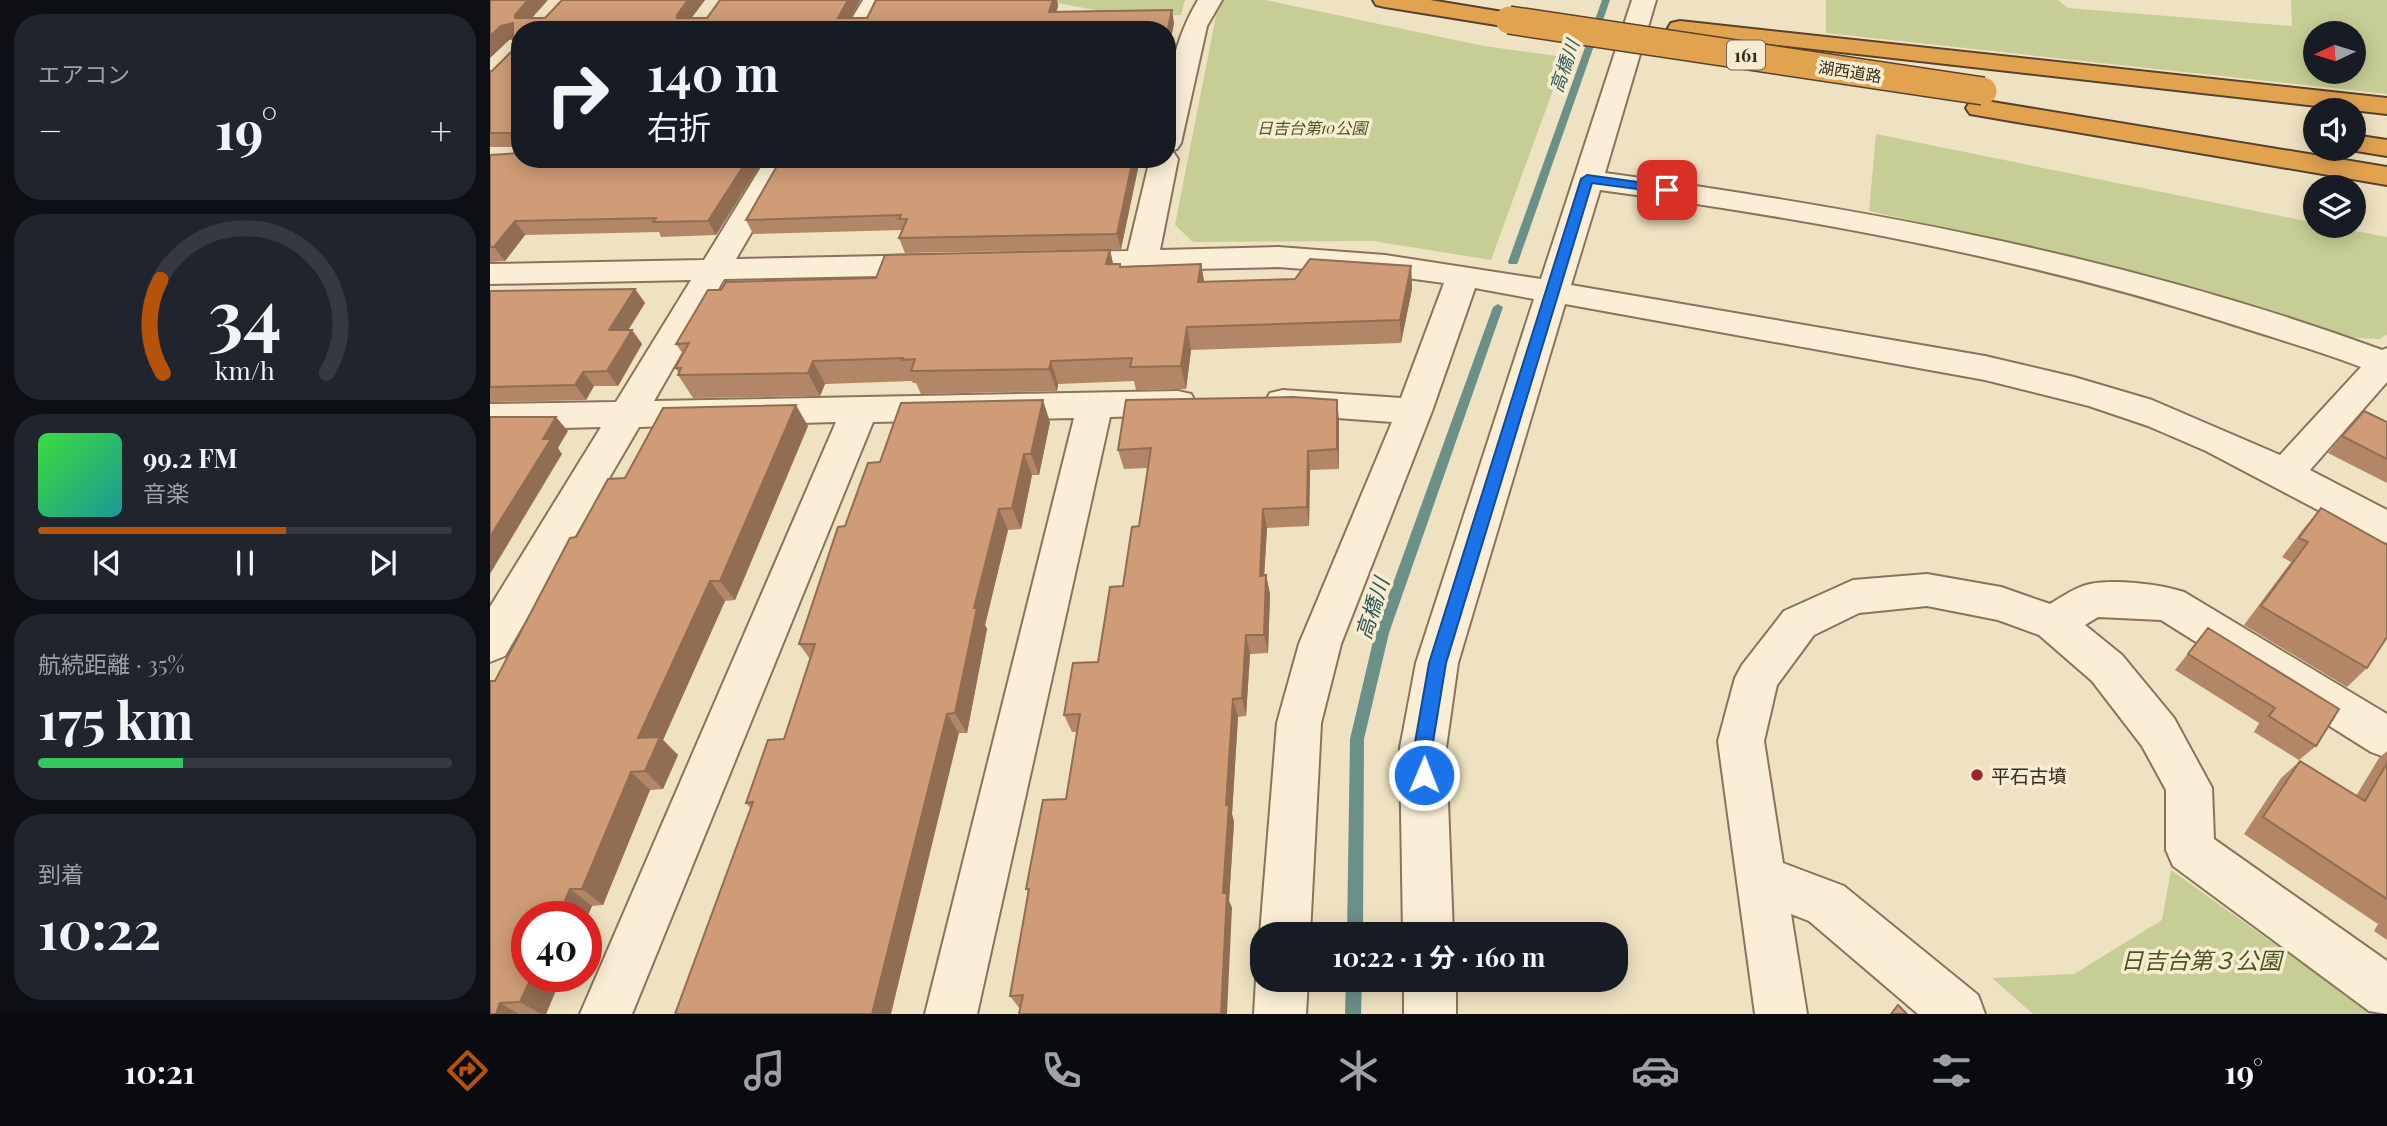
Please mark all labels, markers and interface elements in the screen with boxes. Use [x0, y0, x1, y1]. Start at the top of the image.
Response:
north arrow [2303, 21, 2366, 84]
map controls [2303, 21, 2366, 238]
water label: 高橋川 [1544, 35, 1585, 95]
text: 140 m [647, 39, 779, 104]
road number: 161 [1727, 40, 1765, 70]
icon: right [532, 49, 623, 140]
street label: 湖西道路 [1817, 56, 1883, 86]
text: エアコン [38, 58, 130, 89]
text: 19° [215, 94, 278, 163]
button: sound [2303, 98, 2366, 161]
text: − [38, 104, 63, 155]
text: + [430, 104, 452, 155]
text: 右折 [647, 104, 711, 147]
park label: 日吉台第10公園 [1257, 117, 1369, 138]
pin [1637, 160, 1697, 220]
icon: arrive [1648, 171, 1686, 209]
button: layers [2303, 175, 2366, 238]
text: 34 [208, 264, 282, 361]
text: km/h [215, 353, 275, 386]
text: 99.2 FM [143, 440, 238, 475]
text: 音楽 [143, 477, 189, 508]
icon: previous [88, 544, 126, 582]
icon: pause [226, 544, 264, 582]
icon: next [364, 544, 402, 582]
water label: 高橋川 [1348, 572, 1395, 642]
text: 航続距離 · 35% [38, 648, 185, 679]
text: 175 km [38, 684, 194, 753]
position arrow [1387, 738, 1461, 812]
place label: 平石古墳 [1991, 762, 2067, 788]
marker: 平石古墳 [1969, 767, 1985, 783]
text: 到着 [38, 858, 84, 889]
text: 10:22 [38, 894, 161, 963]
speed limit sign: 40 [511, 901, 602, 992]
text: 10:22 · 1 分 · 160 m [1333, 939, 1545, 974]
park label: 日吉台第３公園 [2121, 944, 2285, 975]
icon: directions [443, 1046, 492, 1095]
icon: music [740, 1046, 789, 1095]
icon: phone [1037, 1046, 1086, 1095]
icon: climate [1334, 1046, 1383, 1095]
icon: car [1631, 1046, 1680, 1095]
icon: filters [1927, 1046, 1976, 1095]
text: 10:21 [124, 1049, 195, 1092]
text: 19° [2224, 1049, 2263, 1092]

